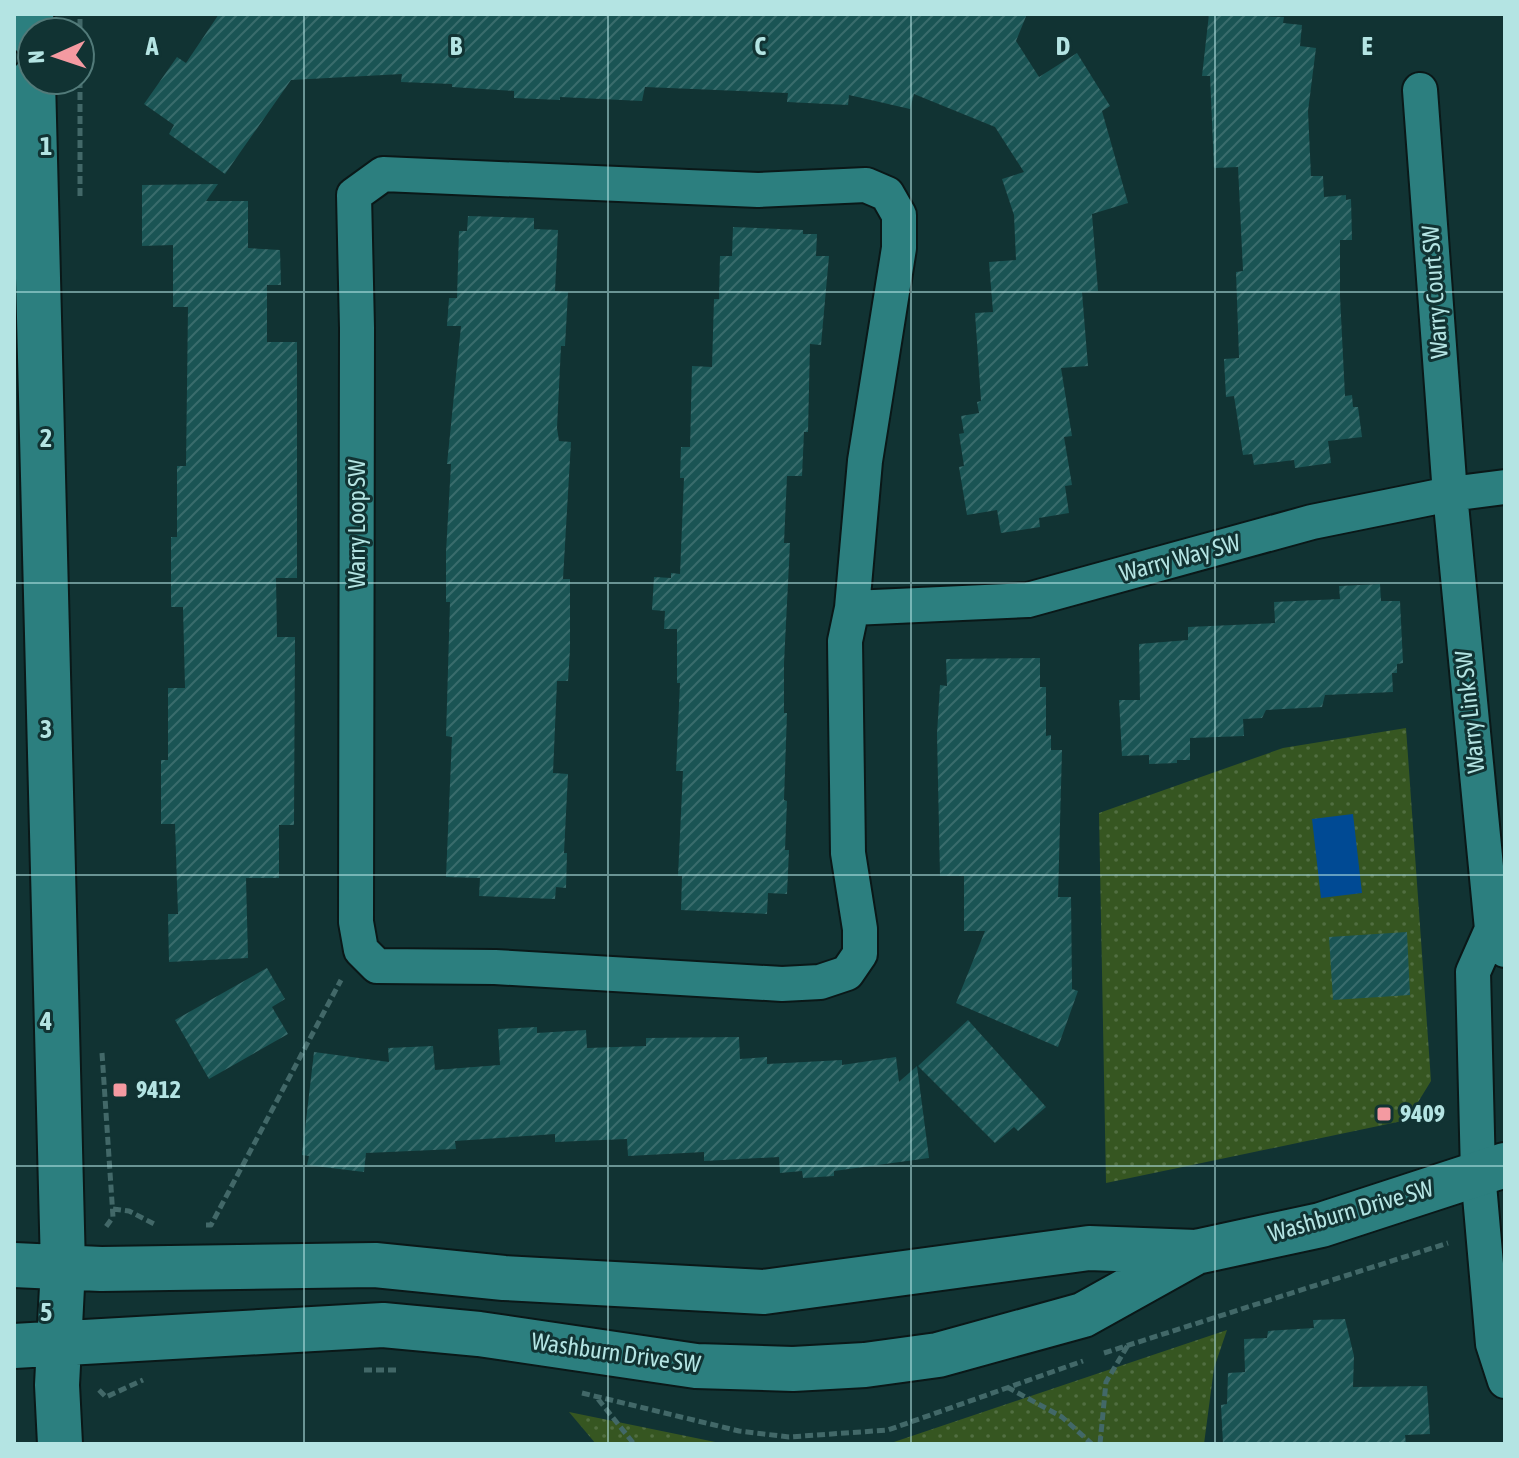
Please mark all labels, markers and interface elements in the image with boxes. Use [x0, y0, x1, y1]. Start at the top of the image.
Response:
north arrow [16, 16, 96, 96]
text: A [145, 31, 159, 61]
text: B [450, 31, 463, 61]
text: C [754, 31, 766, 61]
text: D [1056, 31, 1070, 61]
text: E [1361, 31, 1373, 61]
text: N [23, 50, 49, 64]
text: 1 [40, 131, 52, 161]
street label: Warry Court SW [1416, 224, 1453, 360]
text: 2 [40, 423, 52, 453]
street label: Warry Loop SW [343, 459, 370, 589]
street label: Warry Way SW [1117, 528, 1244, 587]
street label: Warry Link SW [1450, 649, 1489, 775]
text: 3 [40, 714, 52, 744]
text: 4 [39, 1006, 52, 1036]
place label: 9412 [136, 1076, 181, 1103]
marker: 9412 [111, 1081, 129, 1099]
place label: 9409 [1400, 1100, 1445, 1127]
marker: 9409 [1375, 1105, 1393, 1123]
street label: Washburn Drive SW [1265, 1174, 1437, 1247]
text: 5 [40, 1297, 52, 1327]
street label: Washburn Drive SW [530, 1327, 703, 1378]

